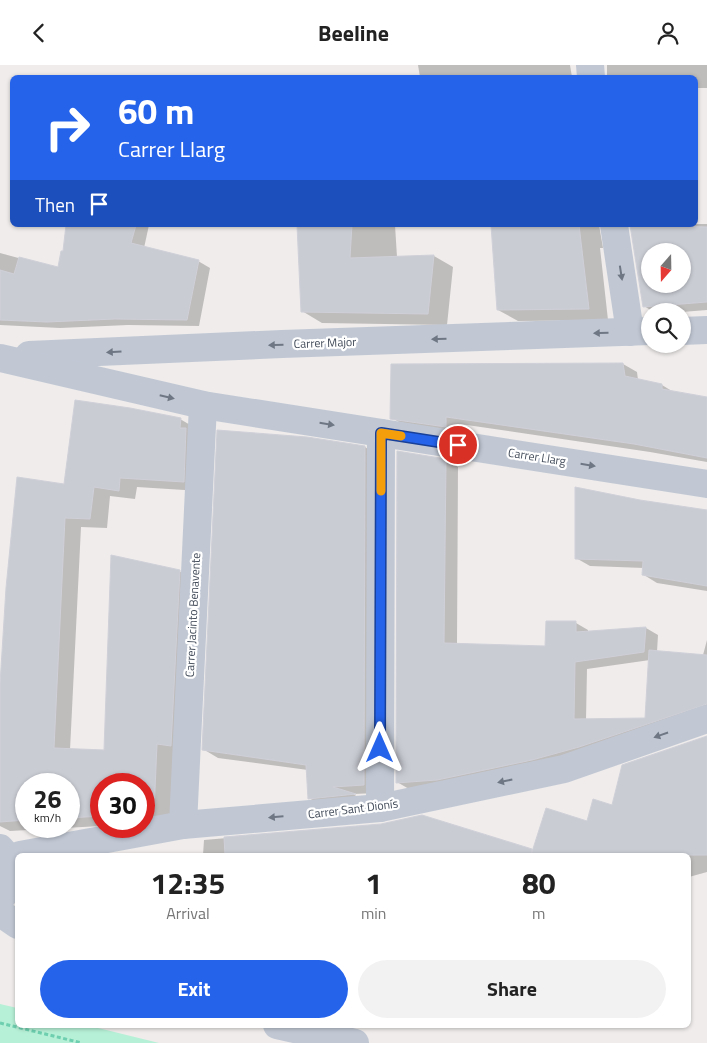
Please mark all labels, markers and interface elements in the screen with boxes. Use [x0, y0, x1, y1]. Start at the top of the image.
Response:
text: Beeline [318, 16, 389, 50]
icon: back [25, 19, 53, 47]
icon: person [654, 19, 682, 47]
text: 60 m [118, 84, 194, 138]
icon: right [35, 95, 100, 160]
text: Carrer Llarg [118, 132, 225, 166]
text: Then [35, 190, 75, 219]
icon: arrive [85, 190, 113, 218]
north arrow [641, 243, 691, 293]
map controls [641, 243, 691, 353]
one-way arrow [617, 266, 625, 282]
button: search [641, 303, 691, 353]
one-way arrow [593, 329, 609, 337]
street label: Carrer Major [293, 332, 357, 353]
one-way arrow [431, 335, 447, 343]
one-way arrow [268, 341, 284, 349]
one-way arrow [106, 348, 122, 356]
one-way arrow [159, 393, 174, 401]
one-way arrow [319, 421, 335, 429]
pin [437, 424, 479, 466]
icon: arrive [444, 431, 472, 459]
street label: Carrer Llarg [507, 443, 567, 470]
one-way arrow [581, 462, 597, 470]
street label: Carrer Jacinto Benavente [180, 552, 205, 678]
position arrow [353, 721, 405, 773]
one-way arrow [653, 731, 668, 739]
speed limit sign: 30 [90, 773, 155, 838]
one-way arrow [498, 777, 513, 785]
text: 26 [33, 780, 62, 818]
street label: Carrer Sant Dionís [307, 793, 400, 823]
text: km/h [34, 808, 61, 827]
one-way arrow [268, 813, 284, 821]
text: 12:35 [151, 860, 225, 906]
text: 1 [365, 860, 382, 906]
text: 80 [522, 860, 555, 906]
text: Arrival [166, 901, 210, 925]
text: min [361, 901, 386, 925]
text: m [532, 901, 545, 925]
button: Exit [40, 960, 348, 1018]
button: Share [358, 960, 666, 1018]

